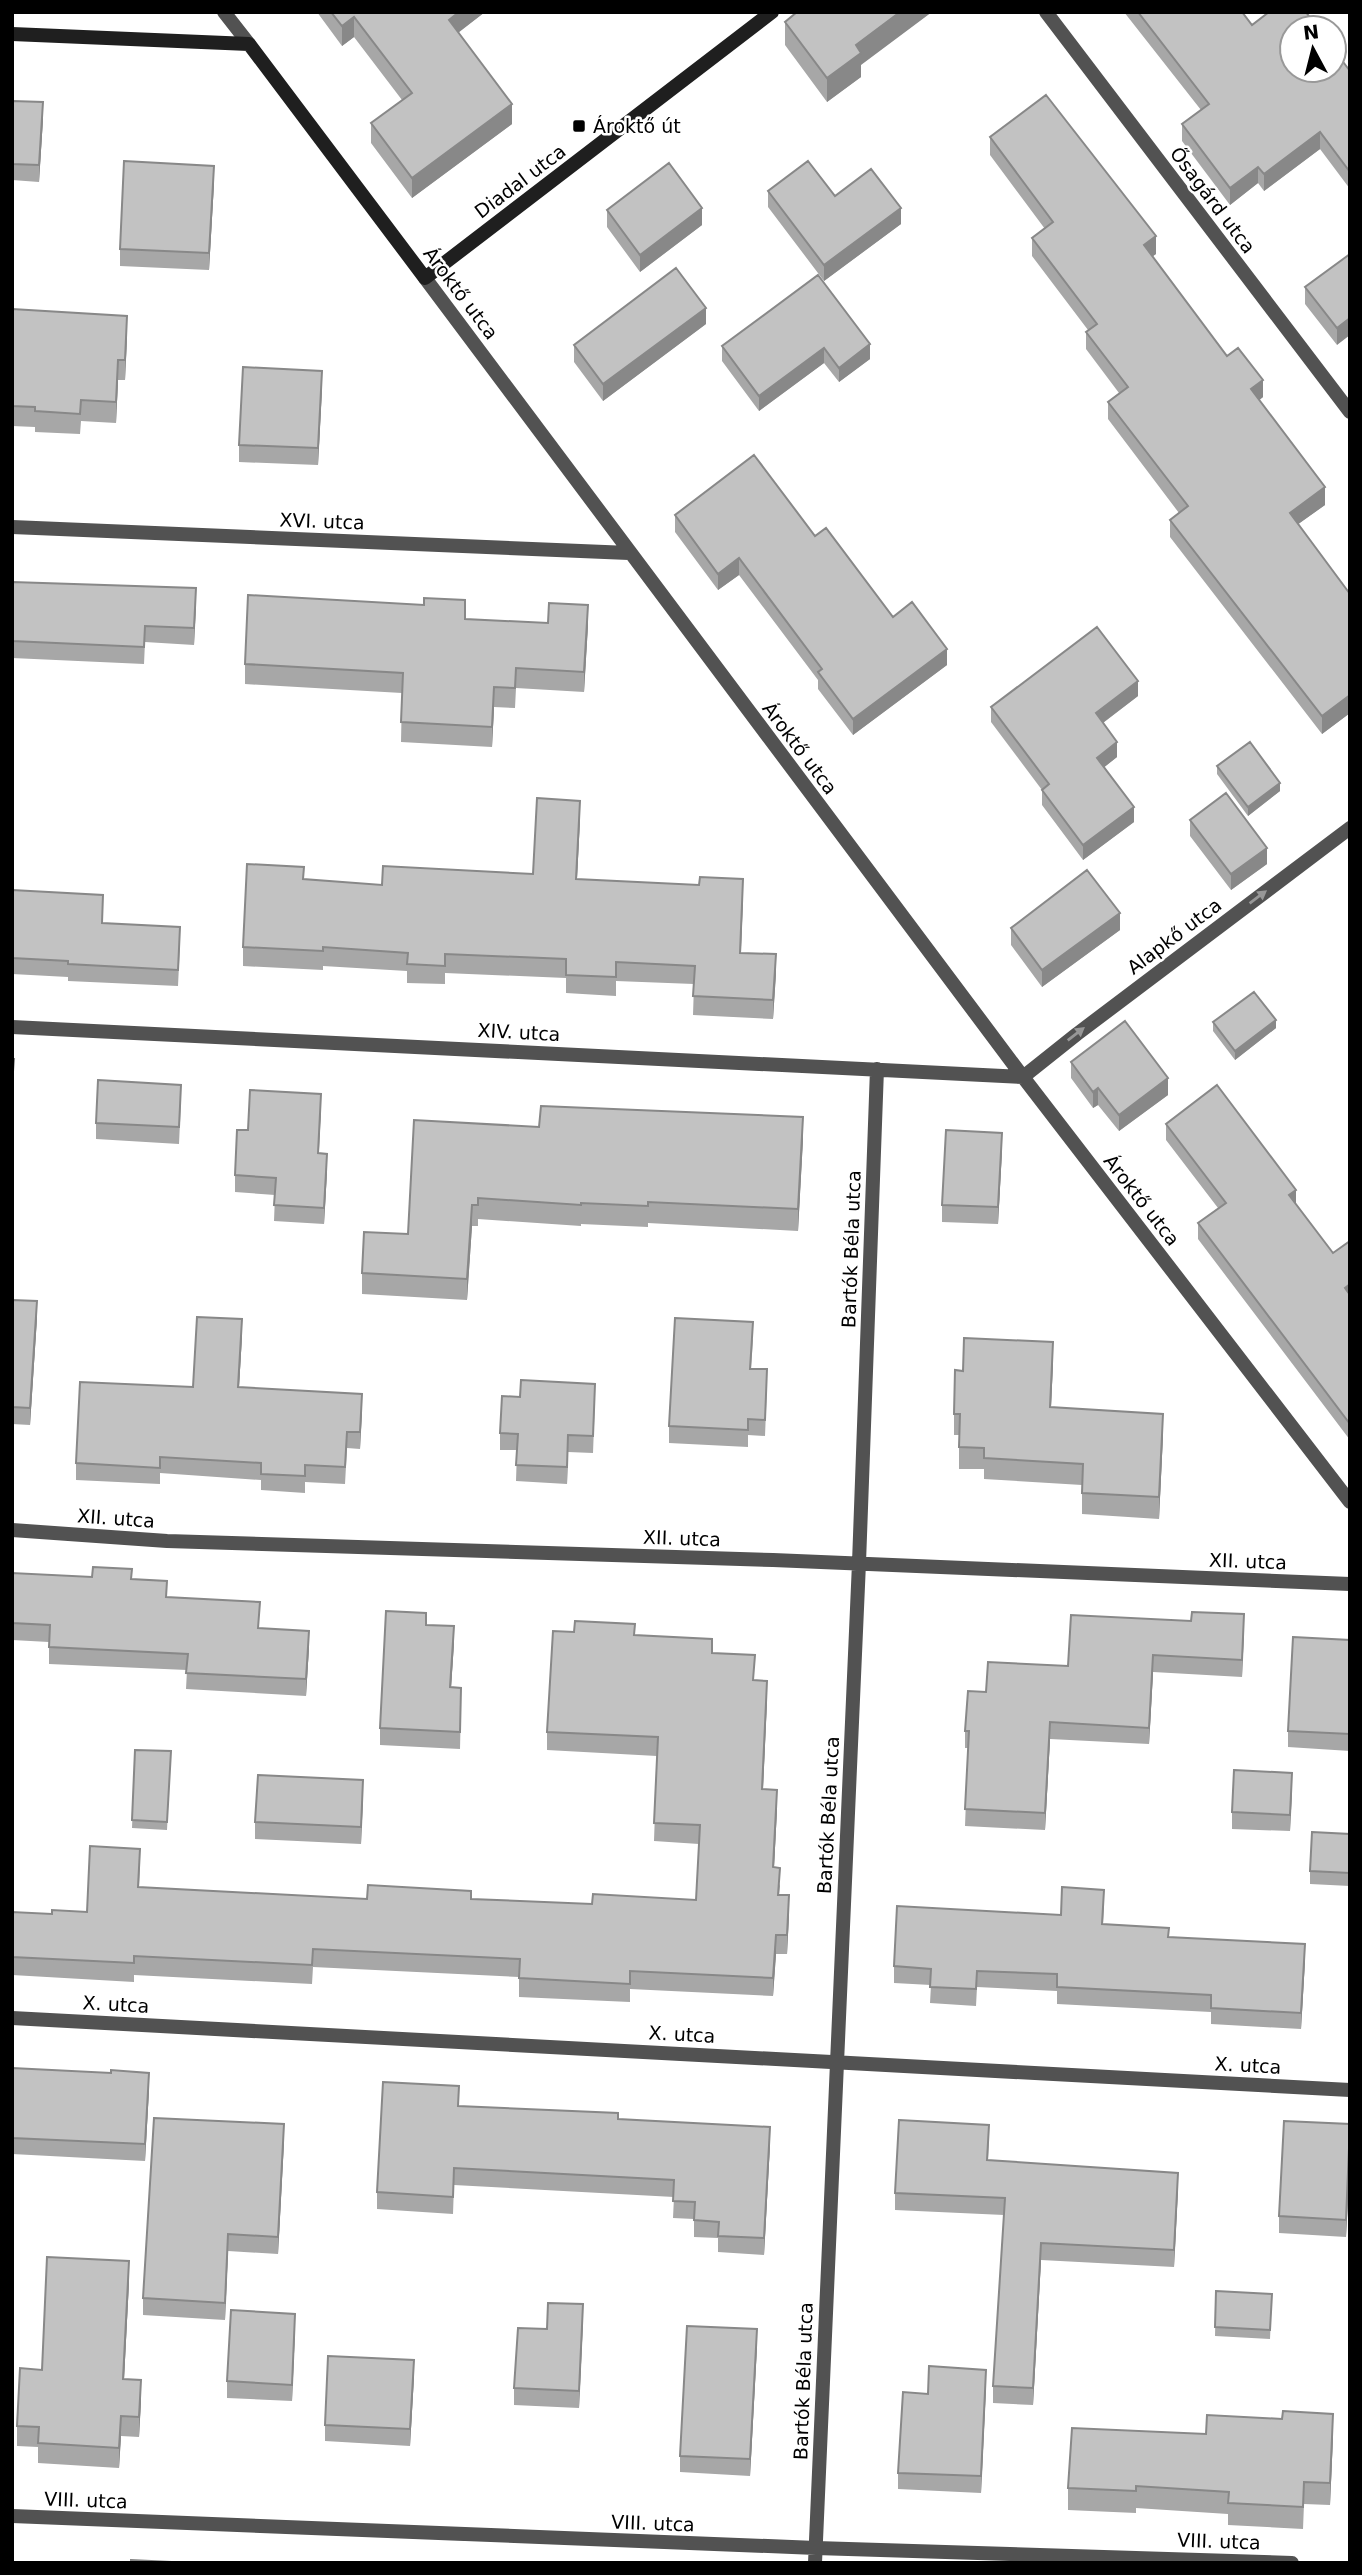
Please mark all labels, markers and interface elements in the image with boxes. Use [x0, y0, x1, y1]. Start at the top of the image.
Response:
north arrow [1278, 14, 1348, 84]
text: N [1302, 20, 1320, 44]
place label: Ároktő út [593, 115, 681, 137]
marker: Ároktő út [571, 118, 587, 134]
street label: Diadal utca [470, 140, 570, 222]
street label: Ősagárd utca [1166, 142, 1261, 257]
street label: Ároktő utca [419, 243, 503, 343]
street label: XVI. utca [279, 509, 365, 533]
street label: Ároktő utca [758, 698, 842, 798]
one-way arrow [1249, 891, 1267, 905]
street label: Alapkő utca [1123, 893, 1225, 979]
street label: XIV. utca [477, 1019, 561, 1045]
one-way arrow [1067, 1027, 1085, 1042]
street label: Ároktő utca [1100, 1150, 1184, 1250]
street label: Bartók Béla utca [837, 1170, 865, 1328]
street label: XII. utca [76, 1504, 156, 1532]
street label: XII. utca [643, 1526, 721, 1550]
street label: XII. utca [1209, 1549, 1287, 1573]
street label: Bartók Béla utca [813, 1736, 843, 1894]
street label: X. utca [82, 1991, 150, 2017]
street label: X. utca [648, 2021, 716, 2047]
street label: X. utca [1214, 2052, 1282, 2078]
street label: Bartók Béla utca [789, 2302, 817, 2460]
street label: VIII. utca [44, 2488, 128, 2512]
street label: VIII. utca [611, 2511, 695, 2535]
street label: VIII. utca [1177, 2529, 1261, 2553]

